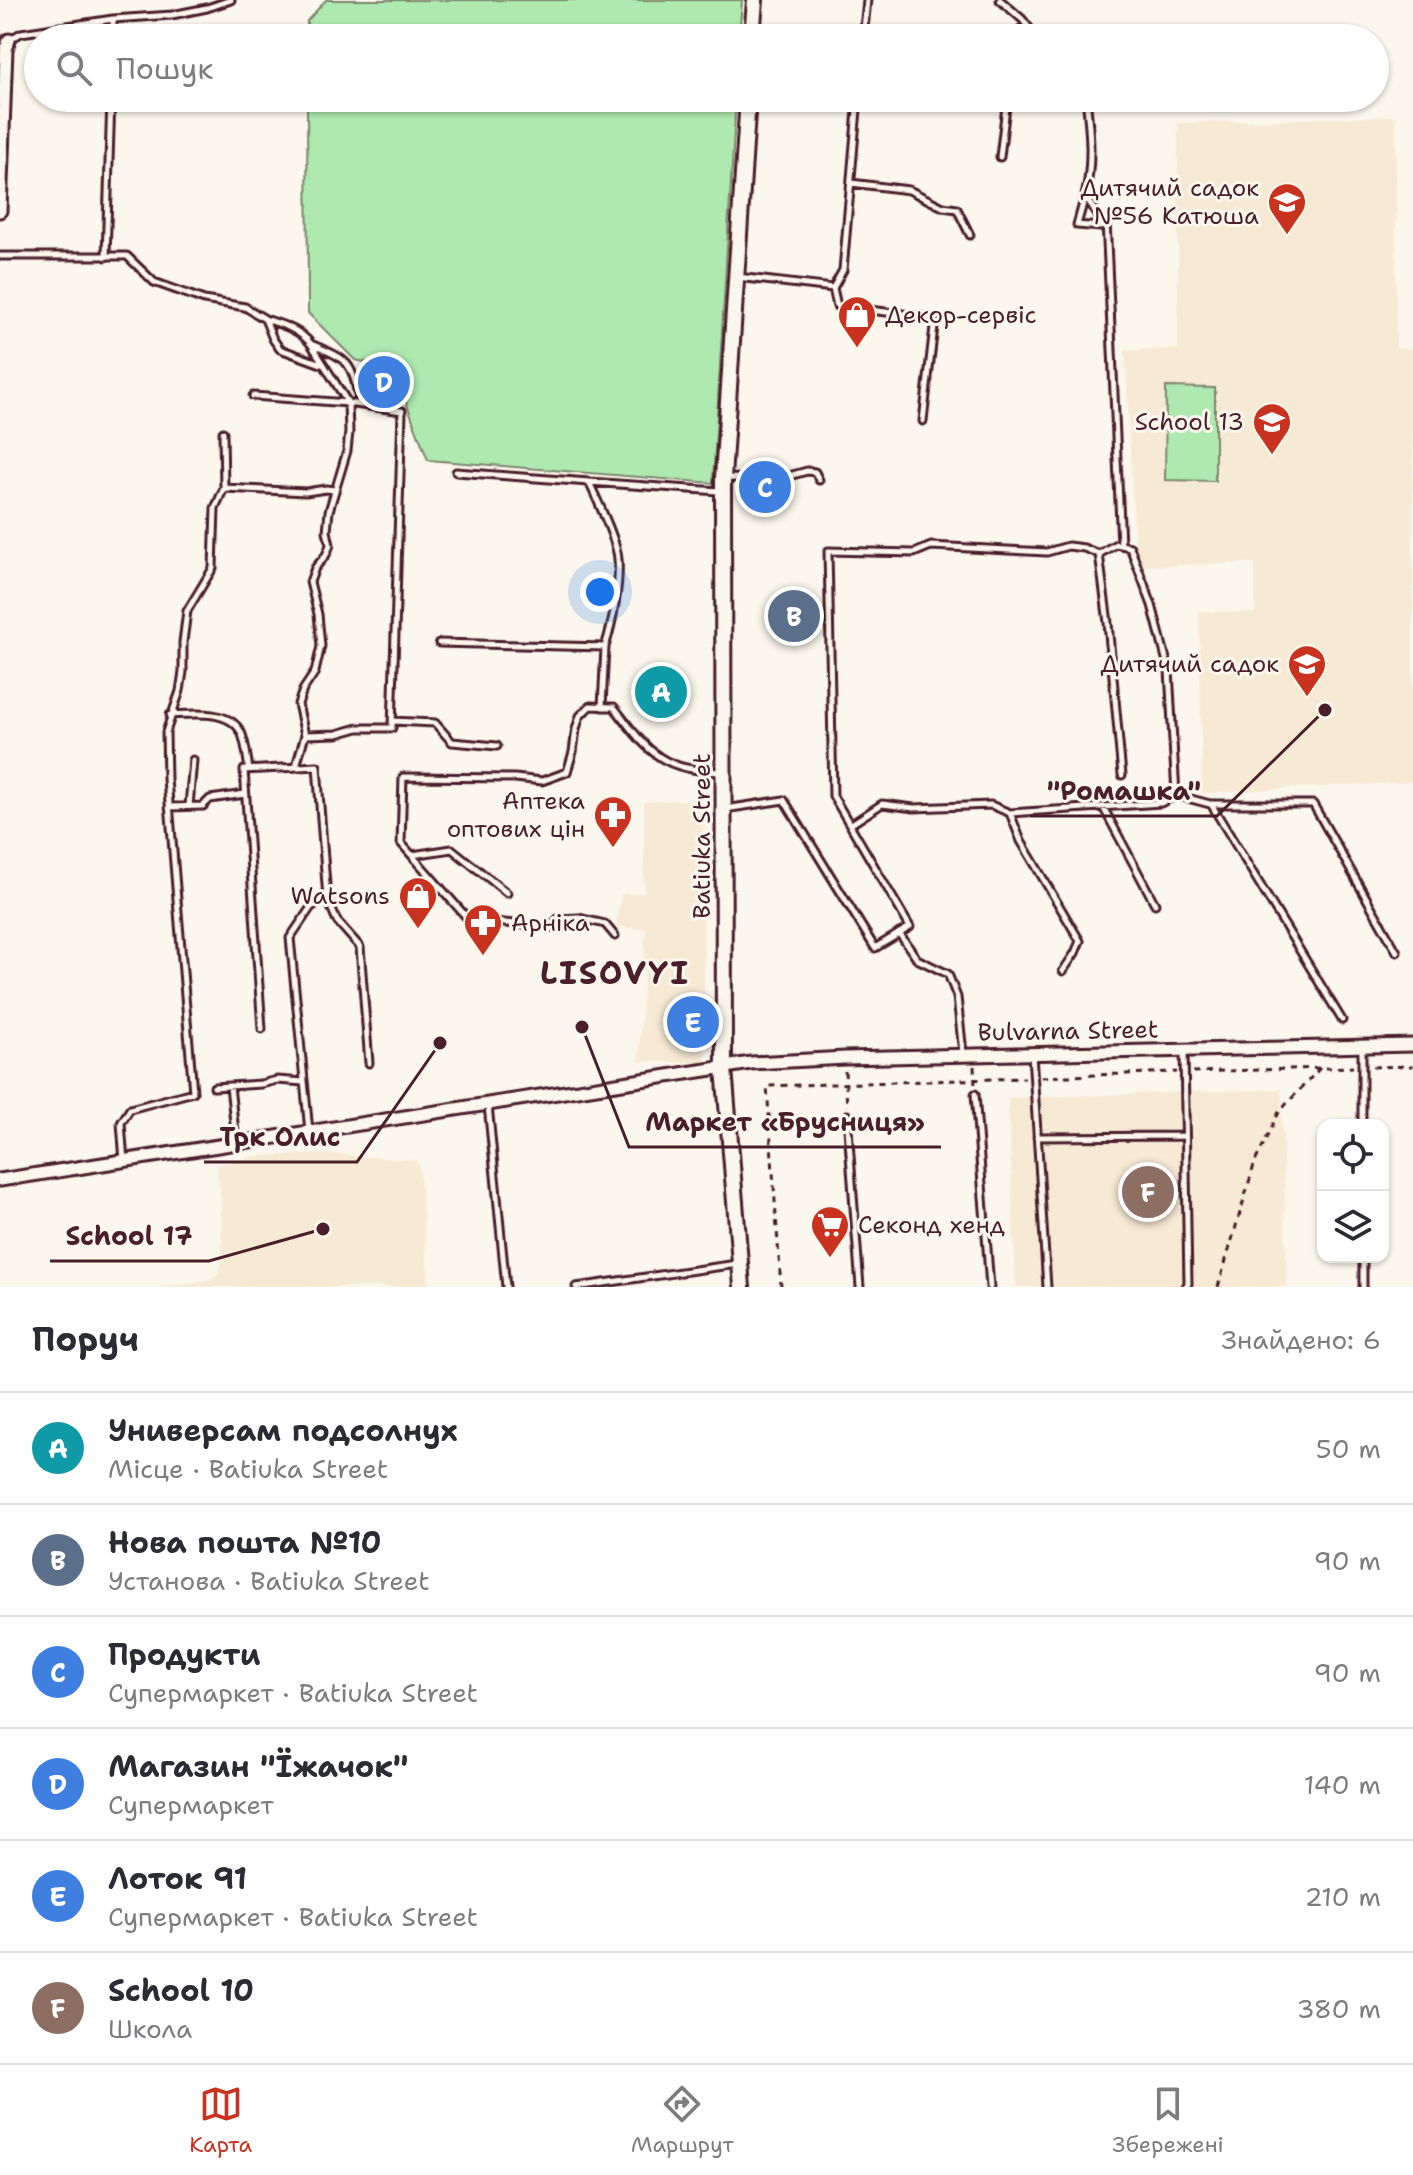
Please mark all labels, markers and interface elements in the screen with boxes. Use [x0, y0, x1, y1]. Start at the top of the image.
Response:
search box [24, 24, 1389, 112]
icon: search [52, 46, 96, 90]
text: Пошук [116, 48, 213, 89]
place label: Дитячий садок №56 Катюша [1081, 172, 1259, 232]
school or university icon: Дитячий садок №56 Катюша [1266, 181, 1308, 236]
shop icon: Декор-сервіс [836, 294, 878, 349]
place label: Декор-сервіс [885, 299, 1037, 331]
pin: D [358, 352, 410, 412]
school or university icon: School 13 [1251, 401, 1293, 456]
place label: School 13 [1135, 406, 1244, 438]
pin: C [739, 457, 791, 517]
your location [580, 572, 620, 612]
pin: B [768, 586, 820, 646]
school or university icon: Дитячий садок [1286, 643, 1328, 698]
place label: Дитячий садок [1101, 648, 1279, 680]
pin: A [635, 662, 687, 722]
street label: Batiuka Street [686, 753, 718, 919]
callout: "Ромашка" [1030, 766, 1217, 816]
text: "Ромашка" [1047, 773, 1201, 808]
place label: Аптека оптових цін [447, 785, 585, 845]
pharmacy icon: Аптека оптових цін [592, 794, 634, 849]
shop icon: Watsons [397, 875, 439, 930]
place label: Watsons [290, 880, 390, 912]
pharmacy icon: Арніка [462, 902, 504, 957]
place label: Арніка [511, 907, 590, 939]
district label: LISOVYI [540, 951, 690, 994]
pin: E [667, 992, 719, 1052]
street label: Bulvarna Street [977, 1013, 1159, 1049]
callout: Маркет «Брусниця» [629, 1097, 941, 1147]
text: Маркет «Брусниця» [645, 1104, 925, 1139]
callout: Трк Олис [204, 1112, 357, 1162]
text: Трк Олис [220, 1119, 340, 1154]
map controls [1317, 1119, 1389, 1263]
button: locate [1317, 1119, 1389, 1191]
pin: F [1122, 1162, 1174, 1222]
button: layers [1317, 1191, 1389, 1263]
supermarket icon: Секонд хенд [809, 1204, 851, 1259]
place label: Секонд хенд [858, 1209, 1005, 1241]
callout: School 17 [50, 1211, 209, 1261]
text: School 17 [66, 1218, 192, 1253]
text: Поруч [32, 1316, 139, 1362]
text: Знайдено: 6 [1222, 1322, 1381, 1357]
text: Универсам подсолнух [108, 1410, 458, 1451]
text: A [48, 1431, 68, 1466]
text: 50 m [1316, 1431, 1381, 1466]
text: Місце · Batiuka Street [108, 1451, 388, 1486]
text: Нова пошта №10 [108, 1522, 382, 1563]
text: B [50, 1543, 66, 1578]
text: 90 m [1314, 1543, 1381, 1578]
text: Установа · Batiuka Street [108, 1563, 430, 1598]
text: Продукти [108, 1634, 261, 1675]
text: C [50, 1655, 66, 1690]
text: 90 m [1314, 1655, 1381, 1690]
text: Супермаркет · Batiuka Street [108, 1675, 478, 1710]
text: Магазин "Їжачок" [108, 1746, 408, 1787]
text: D [49, 1767, 67, 1802]
text: 140 m [1304, 1767, 1381, 1802]
text: Супермаркет [108, 1787, 274, 1822]
text: Лоток 91 [108, 1858, 247, 1899]
text: E [49, 1879, 67, 1914]
text: 210 m [1304, 1879, 1381, 1914]
text: Супермаркет · Batiuka Street [108, 1899, 478, 1934]
text: School 10 [108, 1970, 254, 2011]
text: F [50, 1991, 66, 2026]
text: 380 m [1296, 1991, 1381, 2026]
text: Школа [108, 2011, 192, 2046]
tab: Карта [189, 2082, 252, 2159]
tab: Маршрут [631, 2082, 734, 2159]
tab: Збережені [1112, 2082, 1224, 2159]

